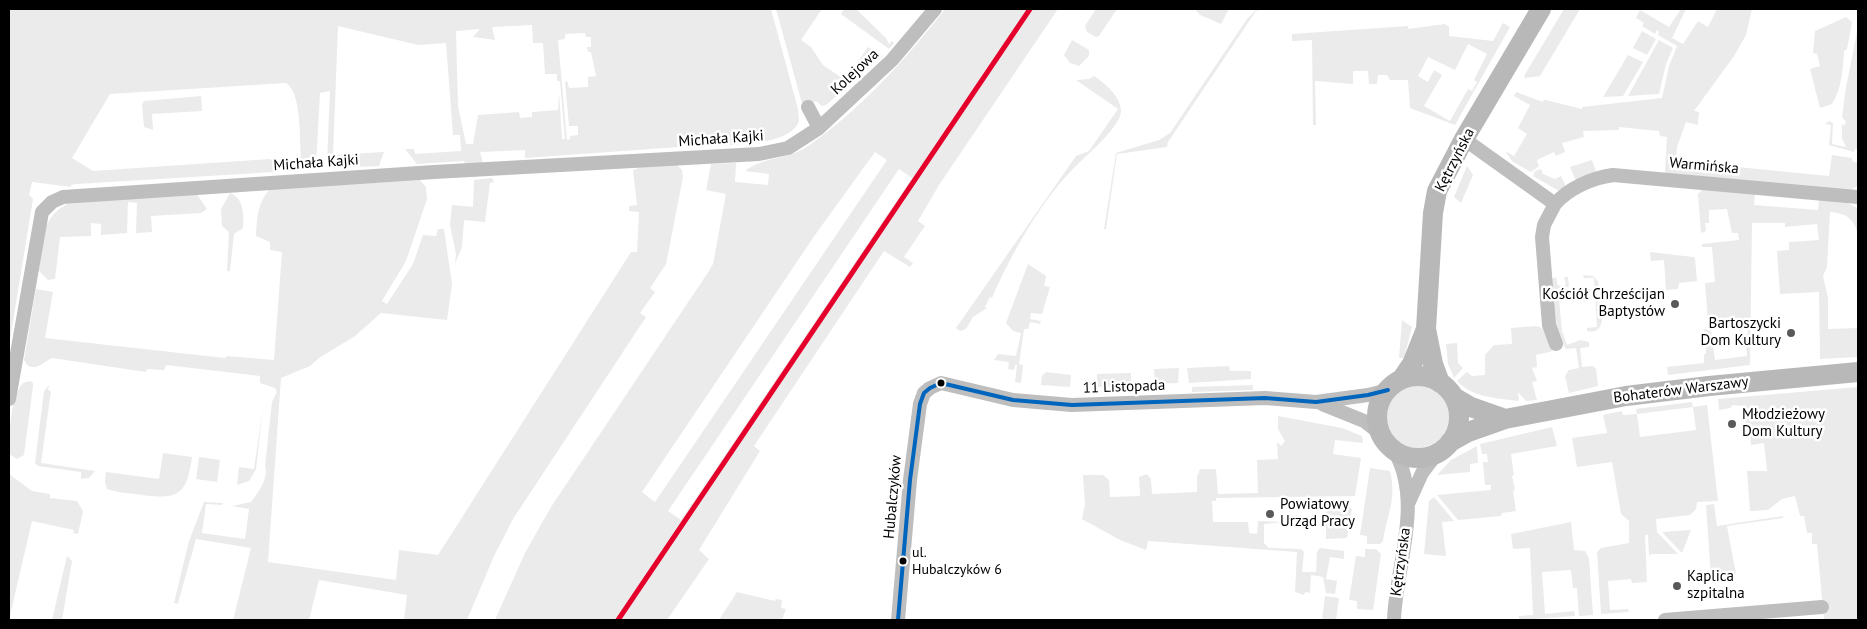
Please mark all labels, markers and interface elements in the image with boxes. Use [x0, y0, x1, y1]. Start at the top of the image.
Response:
street label: Kolejowa [827, 45, 883, 99]
street label: Kętrzyńska [1431, 125, 1479, 195]
street label: Michała Kajki [678, 127, 764, 151]
street label: Michała Kajki [273, 151, 359, 175]
street label: Warmińska [1669, 154, 1739, 178]
place label: Kościół Chrześcijan Baptystów [1542, 286, 1665, 321]
marker: Kościół Chrześcijan Baptystów [1669, 298, 1681, 310]
place label: Bartoszycki Dom Kultury [1701, 315, 1781, 350]
marker: Bartoszycki Dom Kultury [1785, 327, 1797, 339]
street label: Bohaterów Warszawy [1612, 373, 1750, 407]
street label: 11 Listopada [1082, 377, 1166, 397]
unlabelled marker [936, 378, 946, 388]
place label: Młodzieżowy Dom Kultury [1742, 406, 1825, 441]
marker: Młodzieżowy Dom Kultury [1726, 418, 1738, 430]
street label: Hubalczyków [880, 454, 906, 540]
place label: Powiatowy Urząd Pracy [1280, 496, 1355, 531]
marker: Powiatowy Urząd Pracy [1264, 508, 1276, 520]
street label: Kętrzyńska [1387, 527, 1415, 597]
place label: ul. Hubalczyków 6 [912, 545, 1002, 578]
marker: ul. Hubalczyków 6 [898, 556, 908, 566]
place label: Kaplica szpitalna [1687, 568, 1745, 603]
marker: Kaplica szpitalna [1671, 580, 1683, 592]

